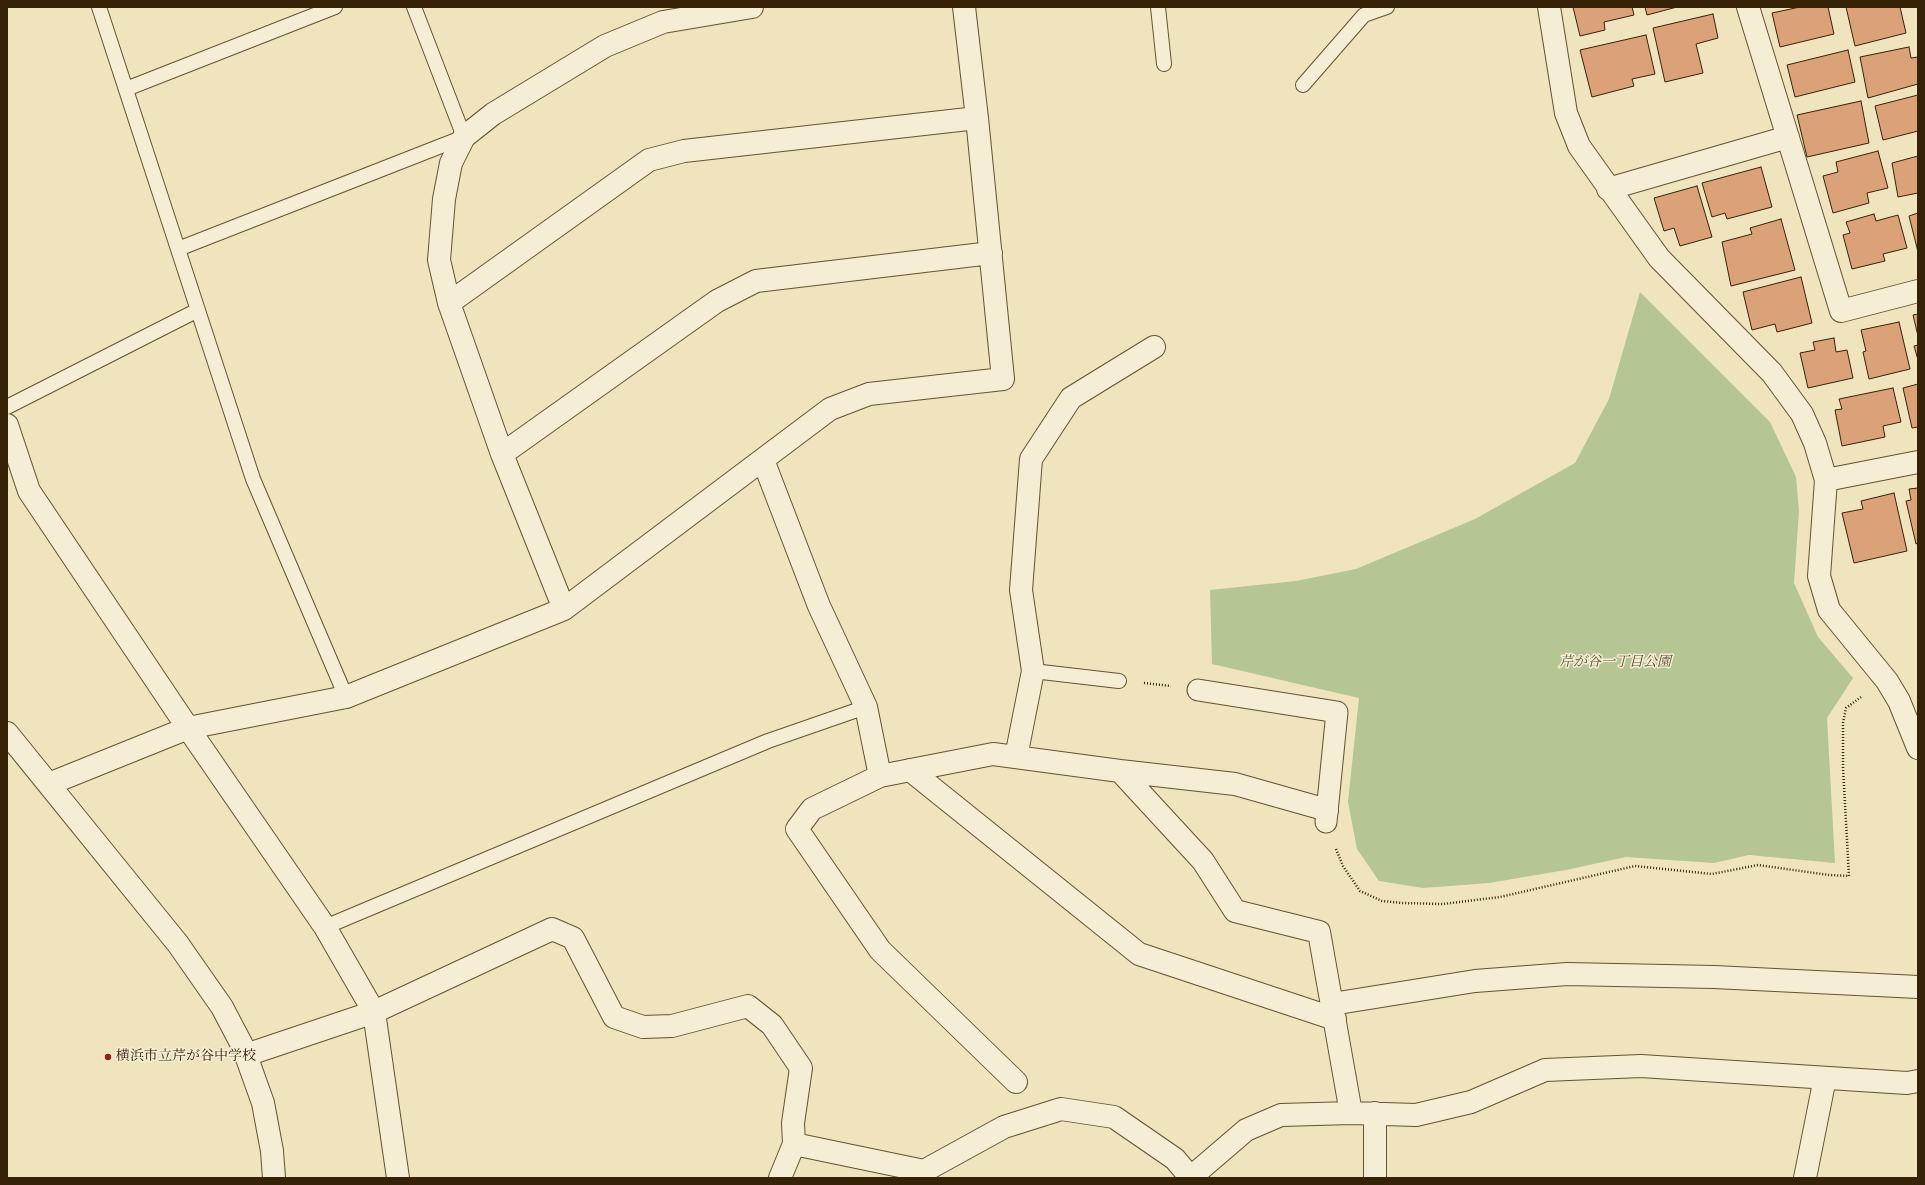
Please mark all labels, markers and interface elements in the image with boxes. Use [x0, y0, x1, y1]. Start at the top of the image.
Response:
park label: 芹が谷一丁目公園 [1559, 655, 1671, 671]
place label: 横浜市立芹が谷中学校 [116, 1049, 256, 1065]
marker: 横浜市立芹が谷中学校 [103, 1052, 113, 1062]

